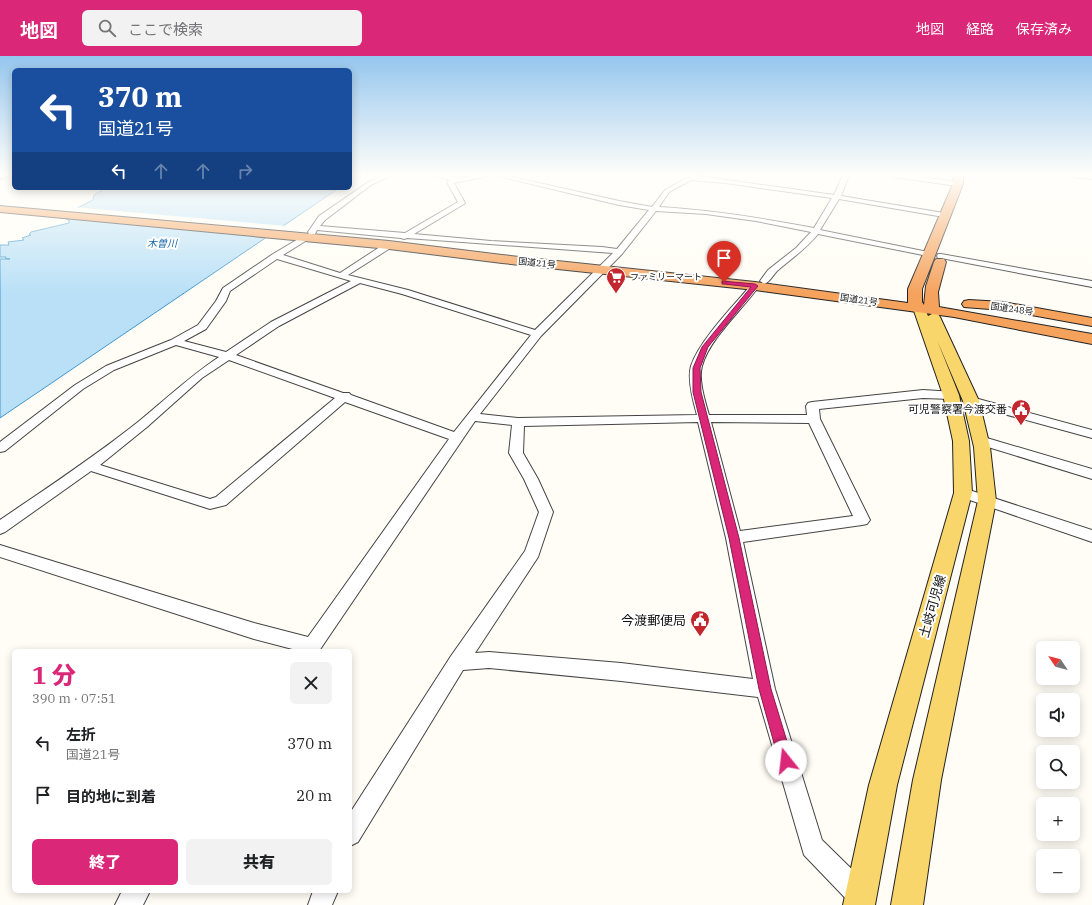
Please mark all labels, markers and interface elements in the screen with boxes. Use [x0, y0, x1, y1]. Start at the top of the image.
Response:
search box [82, 10, 362, 46]
icon: search [96, 17, 118, 39]
text: 地図 [20, 18, 58, 42]
text: ここで検索 [128, 20, 203, 39]
text: 地図 [916, 20, 944, 38]
text: 経路 [966, 20, 994, 38]
text: 保存済み [1016, 20, 1072, 38]
text: 370 m [98, 78, 182, 115]
icon: left [32, 84, 84, 136]
text: 国道21号 [98, 117, 174, 140]
icon: left [108, 160, 130, 182]
icon: ahead [150, 160, 172, 182]
icon: ahead [192, 160, 214, 182]
icon: right [234, 160, 256, 182]
water label: 木曽川 [147, 237, 178, 250]
pin [707, 241, 741, 282]
icon: arrive [713, 247, 735, 269]
street label: 国道21号 [518, 255, 556, 270]
supermarket icon: ファミリーマート [605, 266, 627, 294]
place label: ファミリーマート [630, 271, 702, 282]
street label: 国道21号 [840, 291, 879, 308]
street label: 国道248号 [990, 300, 1034, 317]
public building icon: 可児警察署今渡交番 [1010, 398, 1032, 426]
place label: 可児警察署今渡交番 [908, 402, 1007, 416]
street label: 土岐可児線 [915, 573, 950, 640]
public building icon: 今渡郵便局 [689, 609, 711, 637]
place label: 今渡郵便局 [621, 612, 686, 629]
north arrow [1036, 641, 1080, 685]
map controls [1036, 641, 1080, 893]
text: 1 分 [32, 659, 76, 691]
button: close [290, 662, 332, 704]
text: 390 m · 07:51 [32, 690, 116, 707]
button: sound [1036, 693, 1080, 737]
text: 左折 [66, 725, 96, 744]
icon: left [32, 732, 54, 754]
text: 370 m [287, 734, 332, 753]
position arrow [765, 740, 807, 782]
button: search [1036, 745, 1080, 789]
text: 国道21号 [66, 746, 121, 763]
icon: arrive [32, 784, 54, 806]
text: 20 m [296, 786, 332, 805]
text: 目的地に到着 [66, 787, 156, 806]
button: + [1036, 797, 1080, 841]
button: 終了 [32, 839, 178, 885]
button: 共有 [186, 839, 332, 885]
button: − [1036, 849, 1080, 893]

